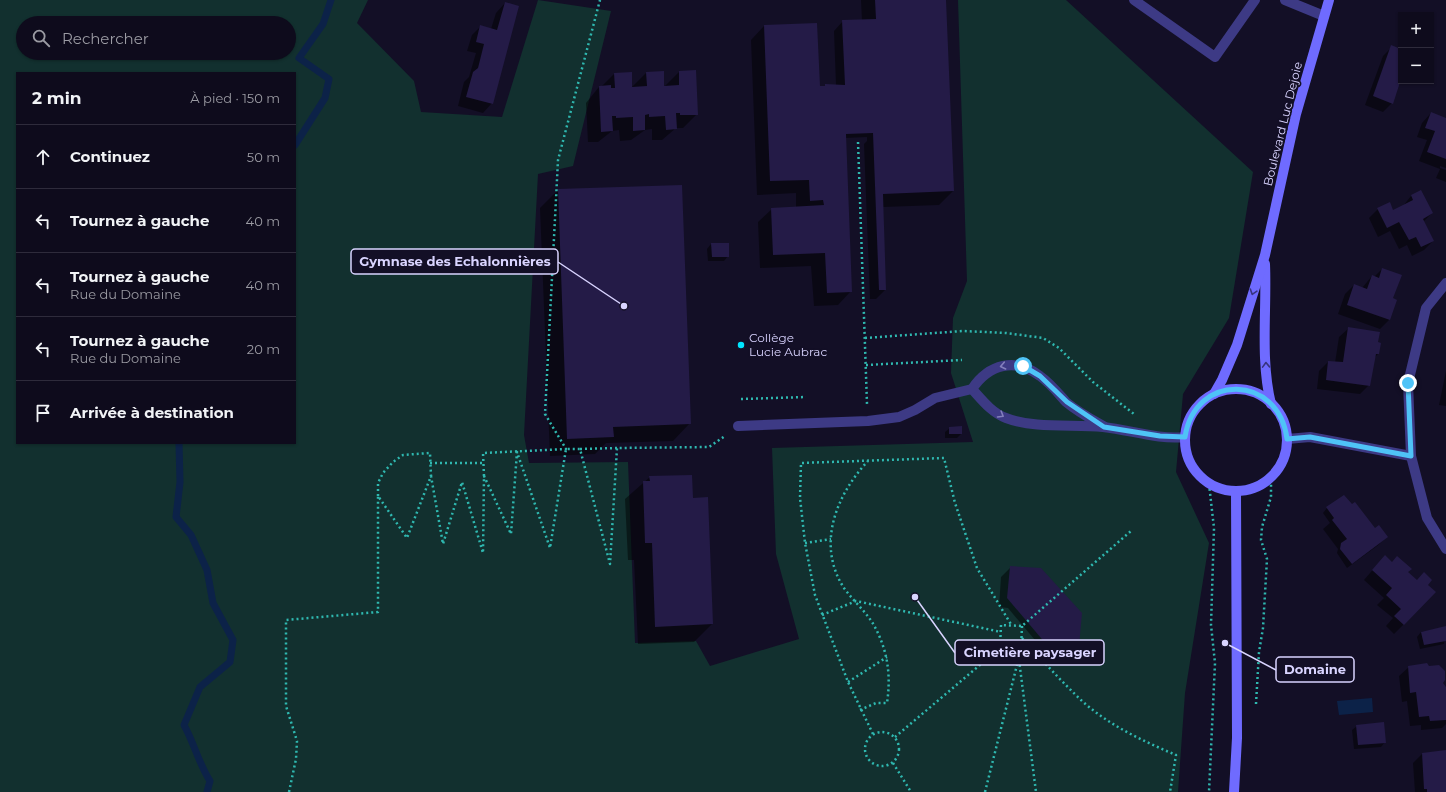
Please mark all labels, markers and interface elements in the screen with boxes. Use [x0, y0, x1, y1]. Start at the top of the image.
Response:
map controls [1398, 12, 1434, 84]
button: + [1398, 12, 1434, 48]
search box [16, 16, 296, 60]
icon: search [30, 27, 52, 49]
text: Rechercher [62, 29, 149, 48]
button: − [1398, 48, 1434, 84]
street label: Boulevard Luc Dejoie [1260, 60, 1305, 188]
text: 2 min [32, 88, 82, 108]
text: À pied · 150 m [190, 90, 280, 106]
icon: ahead [32, 146, 54, 168]
text: Continuez [70, 147, 150, 166]
text: 50 m [247, 149, 280, 165]
icon: left [32, 210, 54, 232]
text: Tournez à gauche [70, 211, 209, 230]
text: 40 m [246, 213, 280, 229]
callout: Gymnase des Echalonnières [351, 249, 558, 274]
text: Gymnase des Echalonnières [359, 253, 551, 269]
text: Tournez à gauche [70, 267, 209, 286]
icon: left [32, 274, 54, 296]
text: 40 m [246, 277, 280, 293]
text: Rue du Domaine [70, 286, 181, 302]
one-way arrow [1249, 289, 1258, 296]
place label: Collège Lucie Aubrac [749, 330, 827, 359]
text: Tournez à gauche [70, 331, 209, 350]
icon: left [32, 338, 54, 360]
marker: Collège Lucie Aubrac [736, 340, 746, 350]
text: 20 m [247, 341, 280, 357]
text: Rue du Domaine [70, 350, 181, 366]
route start [1014, 357, 1032, 375]
one-way arrow [1000, 362, 1006, 370]
one-way arrow [1262, 362, 1270, 368]
route end [1399, 374, 1417, 392]
icon: arrive [32, 402, 54, 424]
text: Arrivée à destination [70, 403, 234, 422]
one-way arrow [997, 410, 1004, 417]
callout: Cimetière paysager [955, 640, 1104, 665]
text: Cimetière paysager [964, 644, 1097, 660]
callout: Domaine [1276, 657, 1354, 682]
text: Domaine [1284, 661, 1346, 677]

